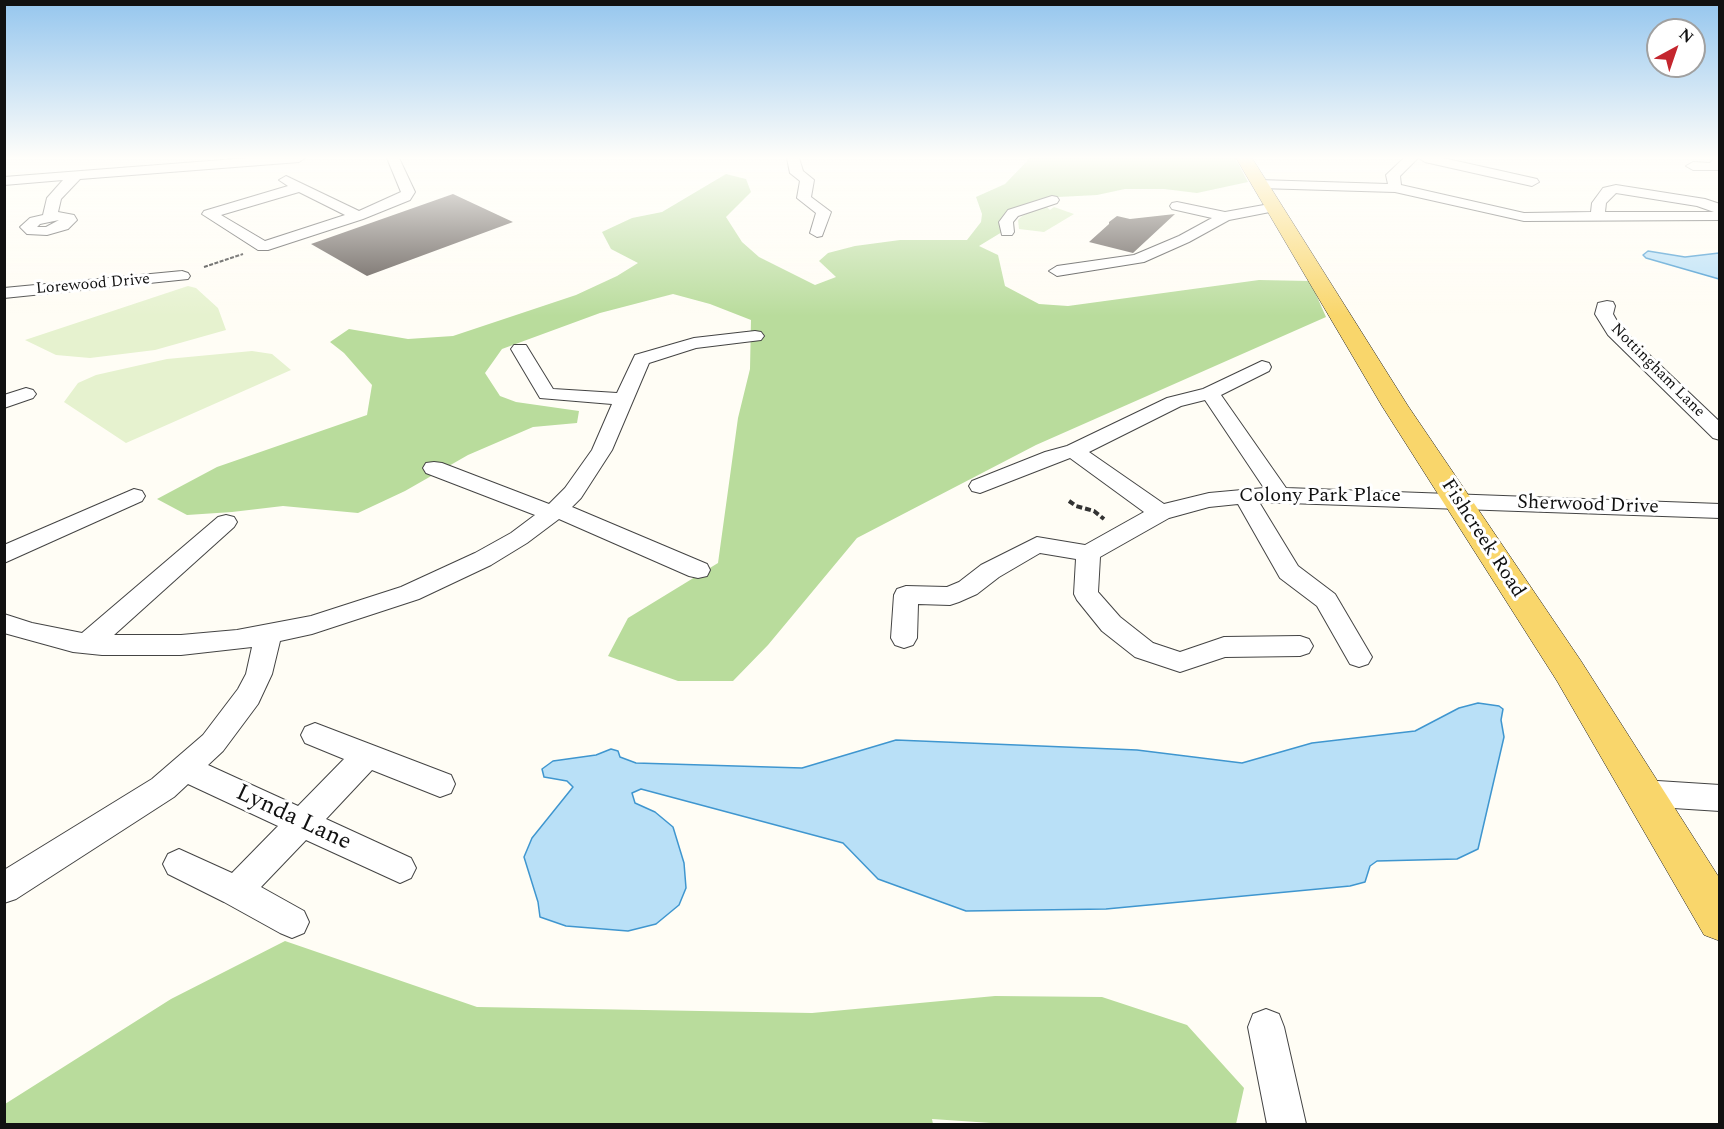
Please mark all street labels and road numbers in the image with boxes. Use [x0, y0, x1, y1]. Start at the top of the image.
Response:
street label: Lorewood Drive [35, 270, 151, 300]
street label: Nottingham Lane [1606, 320, 1708, 422]
street label: Fishcreek Road [1435, 475, 1529, 603]
street label: Colony Park Place [1239, 485, 1401, 509]
street label: Sherwood Drive [1517, 492, 1659, 520]
street label: Lynda Lane [231, 780, 355, 858]

